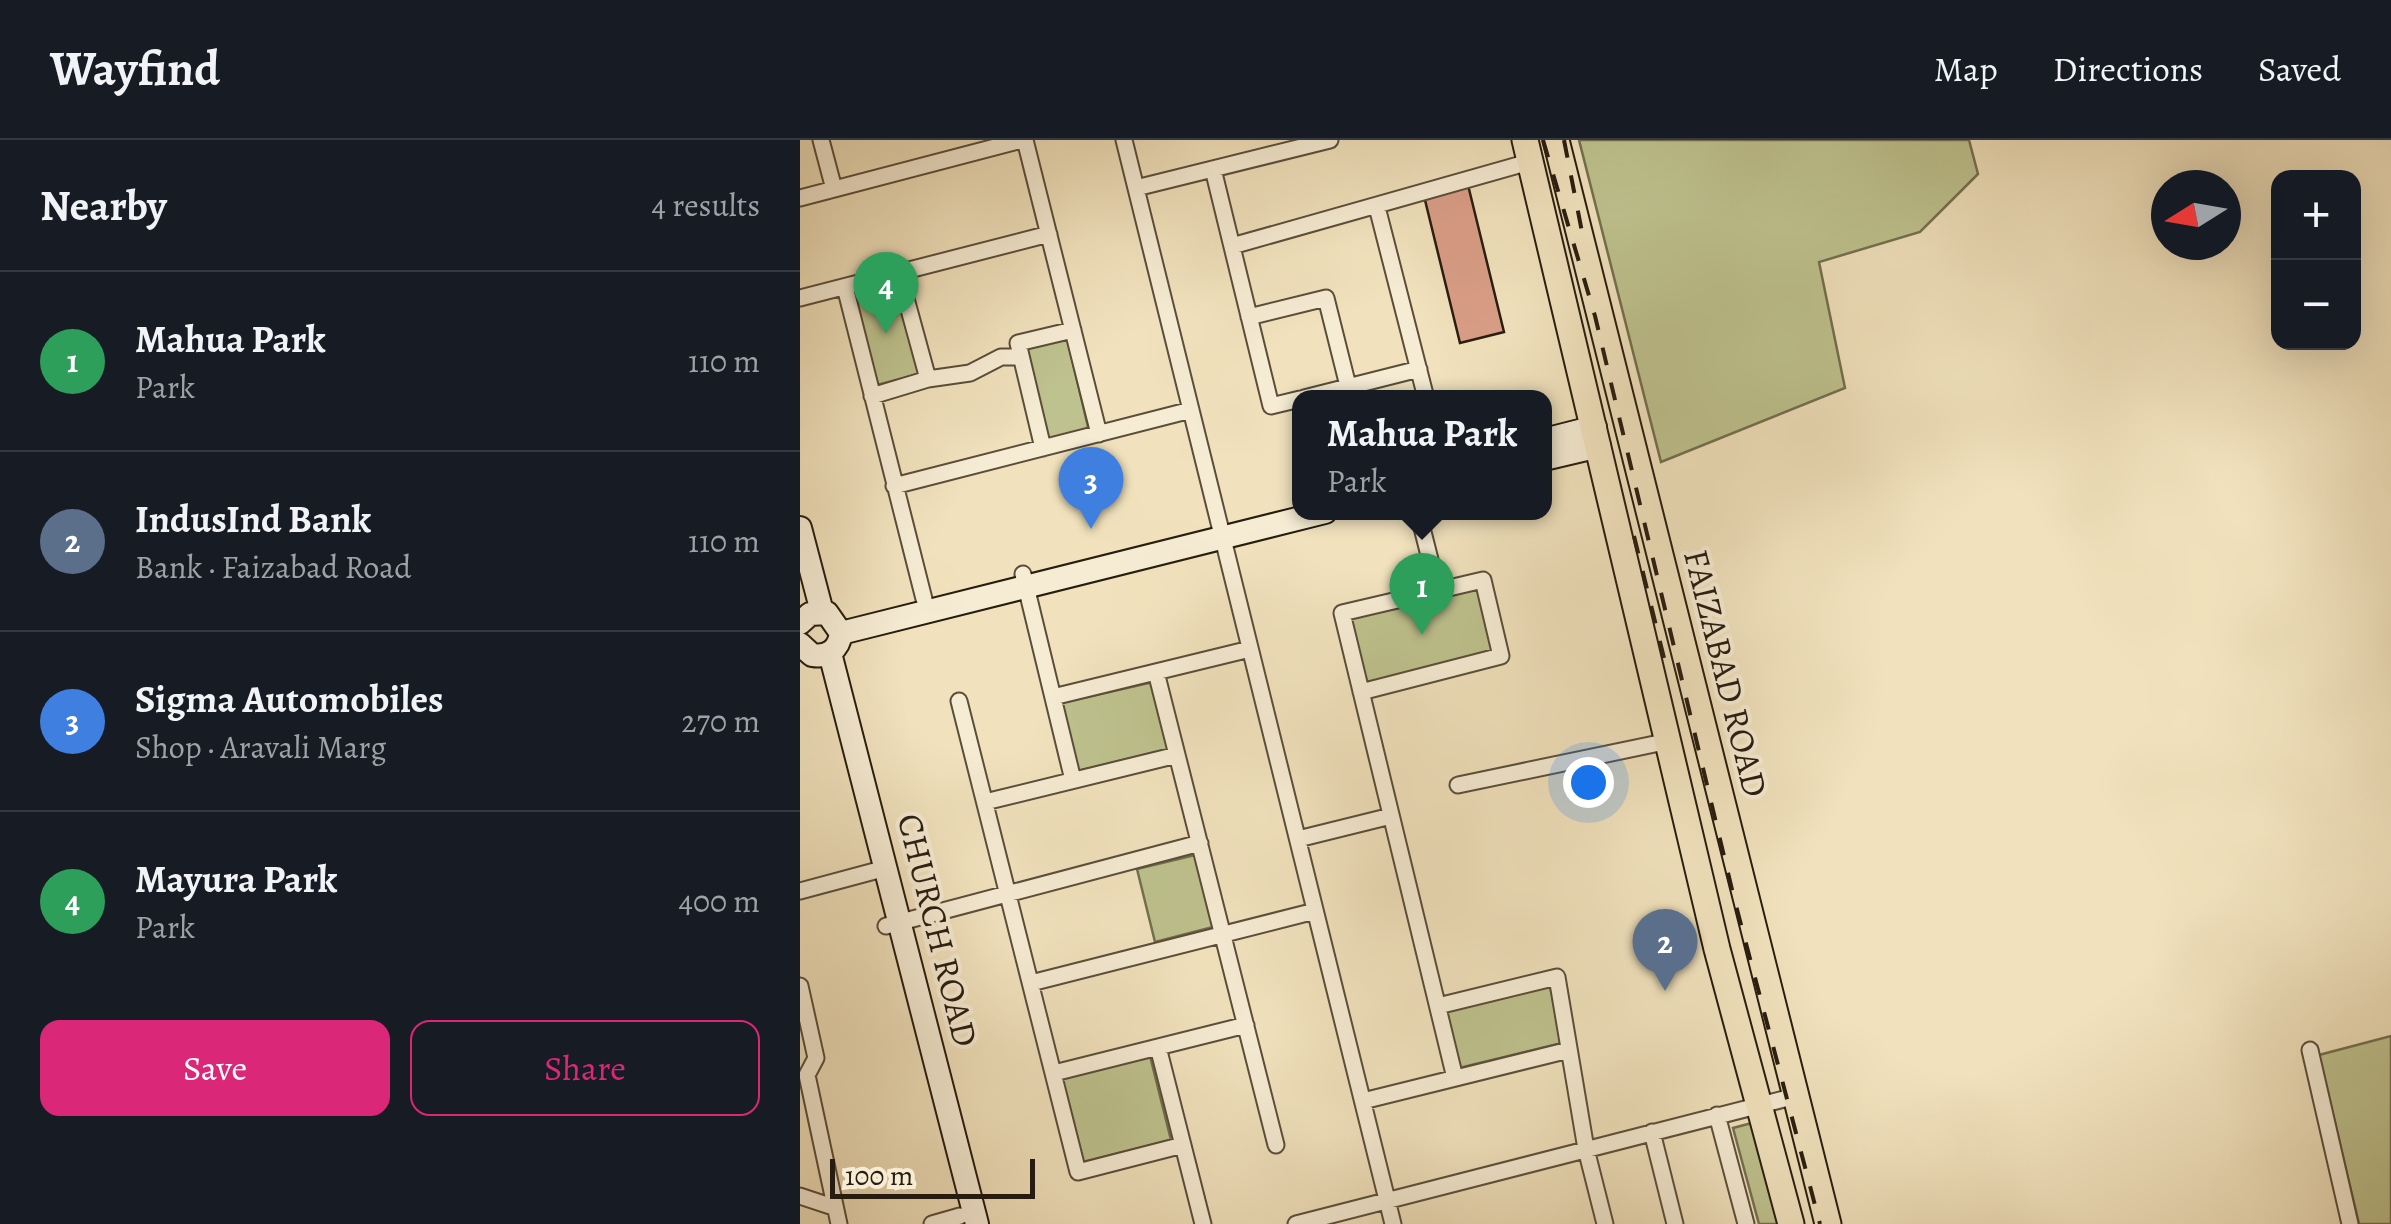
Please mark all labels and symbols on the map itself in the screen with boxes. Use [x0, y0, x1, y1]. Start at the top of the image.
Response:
north arrow [2151, 170, 2241, 260]
pin: 4 [854, 251, 918, 334]
pin: 3 [1058, 446, 1124, 529]
street label: FAIZABAD ROAD [1672, 544, 1780, 802]
pin: 1 [1390, 552, 1454, 635]
your location [1563, 757, 1614, 808]
street label: CHURCH ROAD [886, 809, 990, 1051]
pin: 2 [1632, 908, 1698, 991]
scale bar [830, 1154, 1035, 1198]

